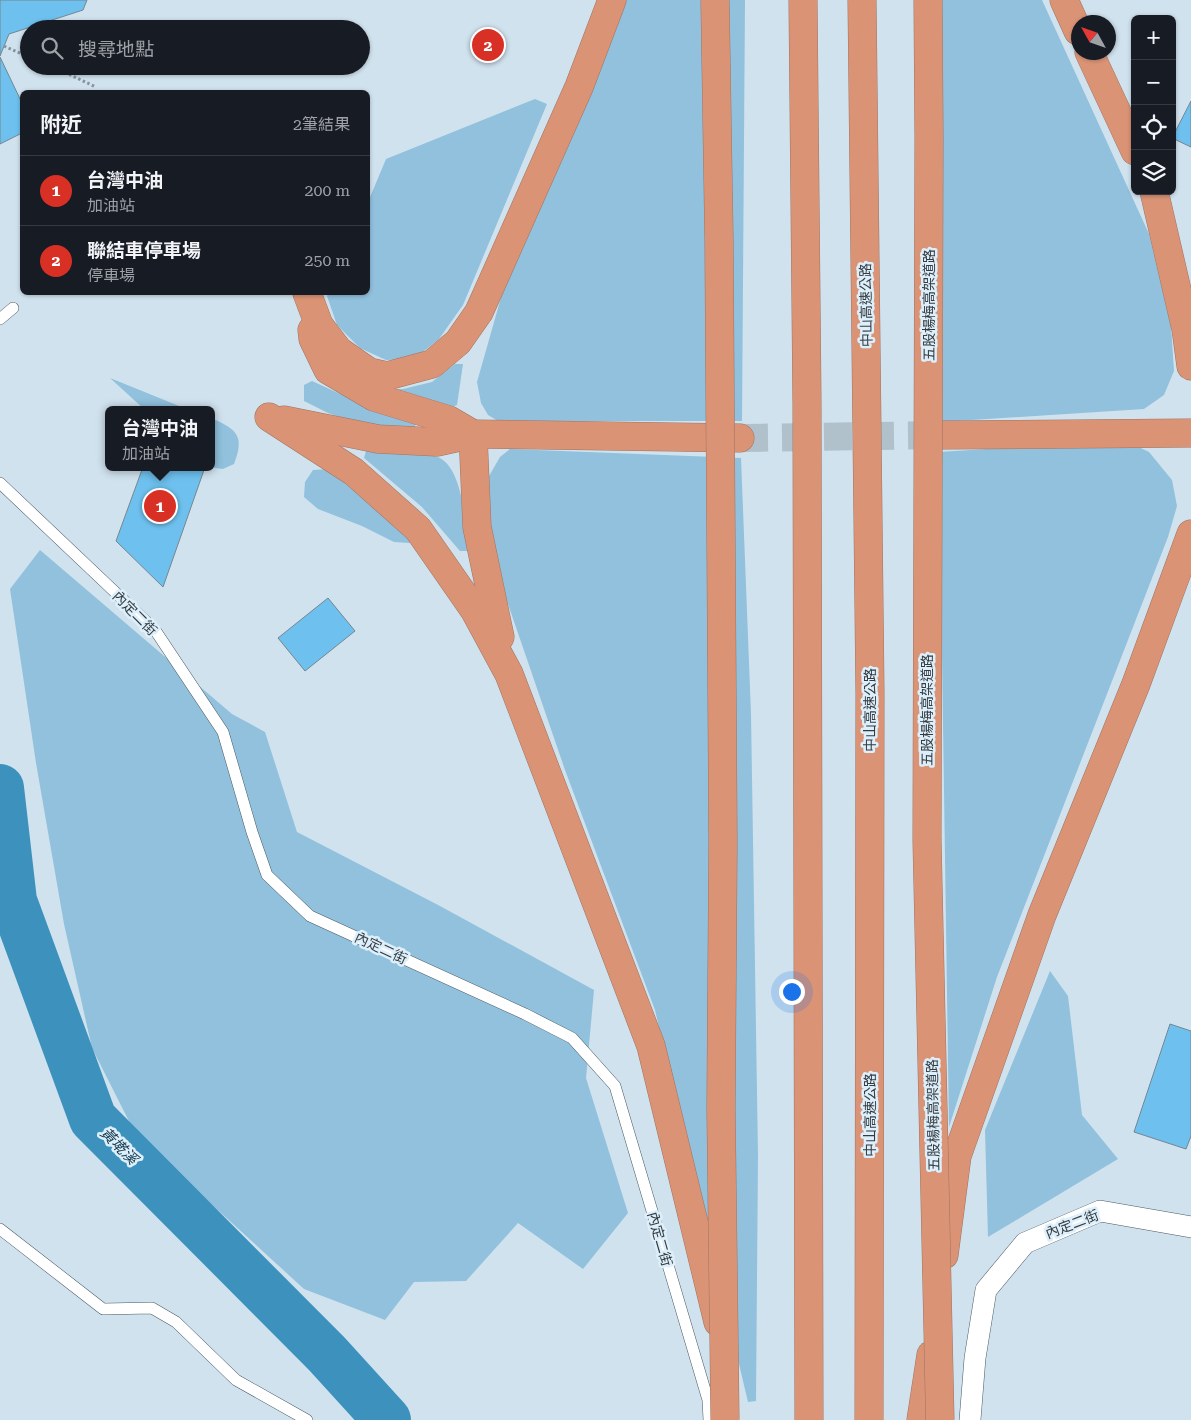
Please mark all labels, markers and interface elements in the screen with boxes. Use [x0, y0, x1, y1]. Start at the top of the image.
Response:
north arrow [1071, 15, 1116, 60]
map controls [1131, 15, 1176, 195]
button: + [1131, 15, 1176, 60]
search box [20, 20, 370, 75]
pin: 2 [472, 26, 504, 64]
icon: search [38, 34, 66, 62]
text: 搜尋地點 [78, 38, 154, 61]
button: − [1131, 60, 1176, 105]
button: locate [1131, 105, 1176, 150]
text: 附近 [40, 113, 82, 137]
text: 2筆結果 [293, 115, 350, 134]
button: layers [1131, 150, 1176, 195]
text: 台灣中油 [87, 169, 163, 192]
text: 1 [52, 181, 60, 200]
text: 200 m [304, 181, 350, 200]
text: 加油站 [87, 196, 135, 215]
text: 聯結車停車場 [87, 239, 201, 262]
street label: 五股楊梅高架道路 [921, 249, 937, 361]
text: 2 [52, 251, 60, 270]
text: 250 m [304, 251, 350, 270]
street label: 中山高速公路 [857, 263, 875, 347]
text: 停車場 [87, 266, 135, 285]
popup [105, 406, 215, 471]
text: 台灣中油 [122, 417, 198, 440]
text: 加油站 [122, 444, 170, 463]
pin: 1 [144, 487, 176, 525]
street label: 內定二街 [110, 588, 160, 638]
street label: 五股楊梅高架道路 [919, 654, 935, 766]
street label: 中山高速公路 [862, 668, 878, 752]
street label: 內定二街 [352, 929, 410, 967]
your location [779, 979, 805, 1005]
street label: 五股楊梅高架道路 [924, 1059, 942, 1171]
street label: 中山高速公路 [862, 1073, 878, 1157]
water label: 黃墘溪 [97, 1124, 143, 1170]
street label: 內定二街 [1043, 1206, 1101, 1242]
street label: 內定二街 [645, 1210, 675, 1268]

